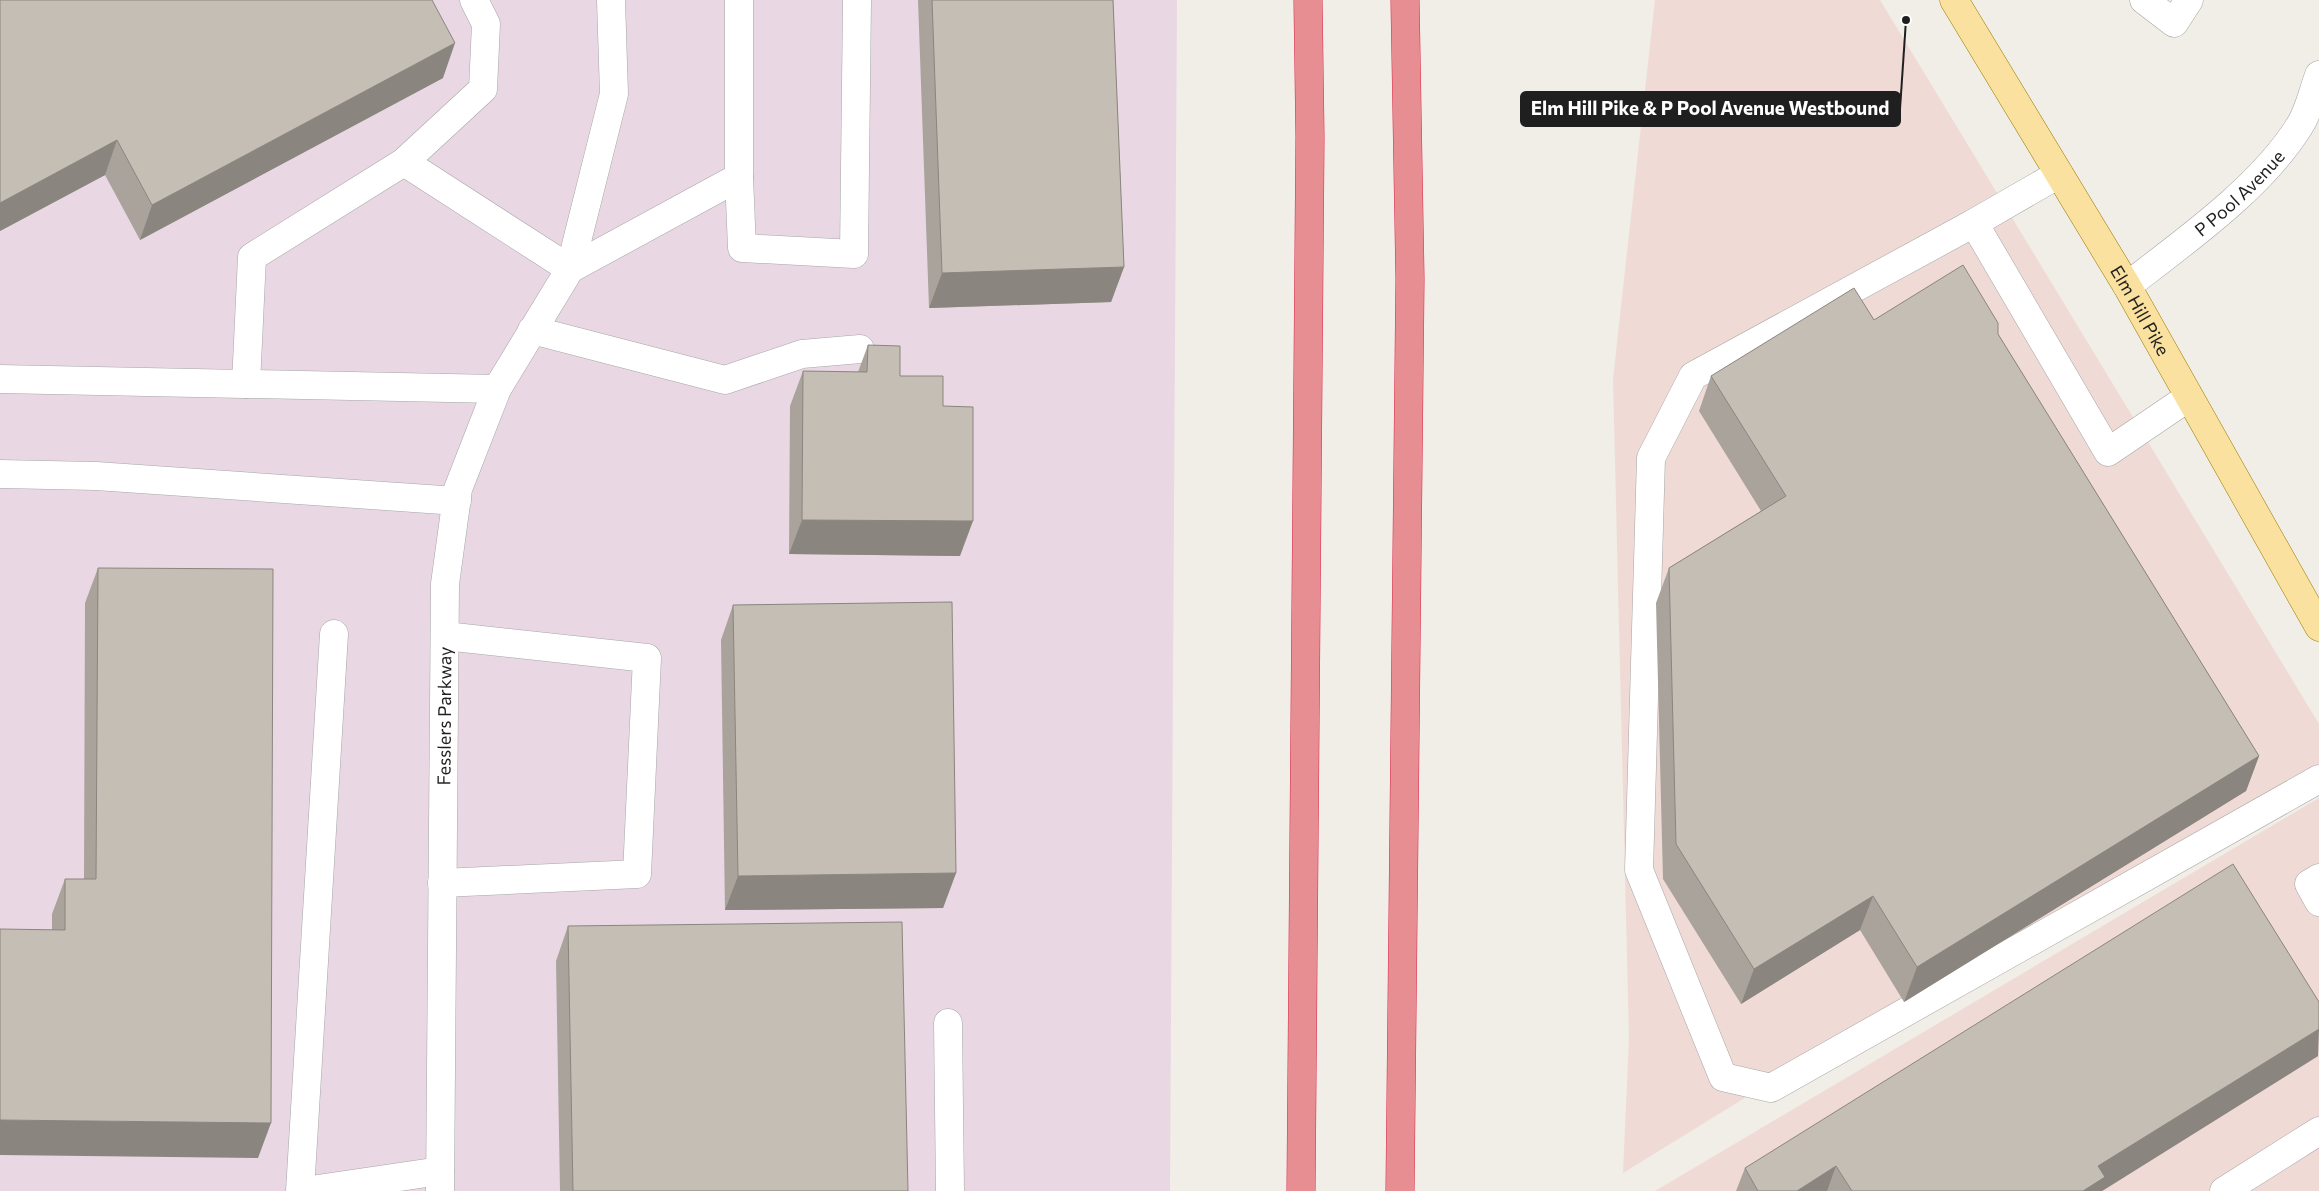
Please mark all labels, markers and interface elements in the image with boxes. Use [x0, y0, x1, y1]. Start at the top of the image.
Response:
callout: Elm Hill Pike & P Pool Avenue Westbound [1521, 92, 1900, 126]
text: Elm Hill Pike & P Pool Avenue Westbound [1531, 96, 1889, 119]
street label: P Pool Avenue [2190, 145, 2289, 241]
street label: Elm Hill Pike [2106, 261, 2175, 359]
street label: Fesslers Parkway [432, 646, 455, 786]

